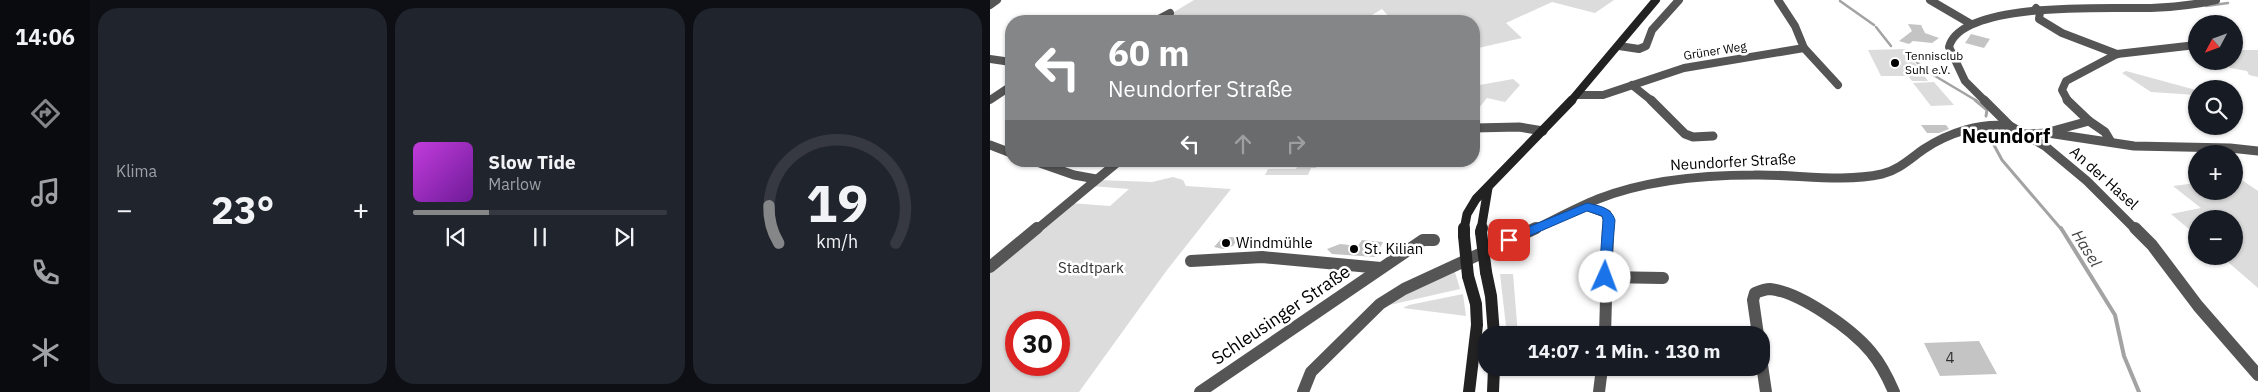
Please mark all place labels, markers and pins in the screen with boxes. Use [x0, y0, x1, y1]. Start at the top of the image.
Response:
place label: Tennisclub Suhl e.V. [1905, 48, 1963, 77]
marker: Tennisclub Suhl e.V. [1889, 57, 1901, 69]
pin [1488, 219, 1530, 261]
place label: Windmühle [1236, 233, 1313, 252]
marker: Windmühle [1220, 237, 1232, 249]
place label: St. Kilian [1364, 239, 1423, 258]
marker: St. Kilian [1348, 243, 1360, 255]

